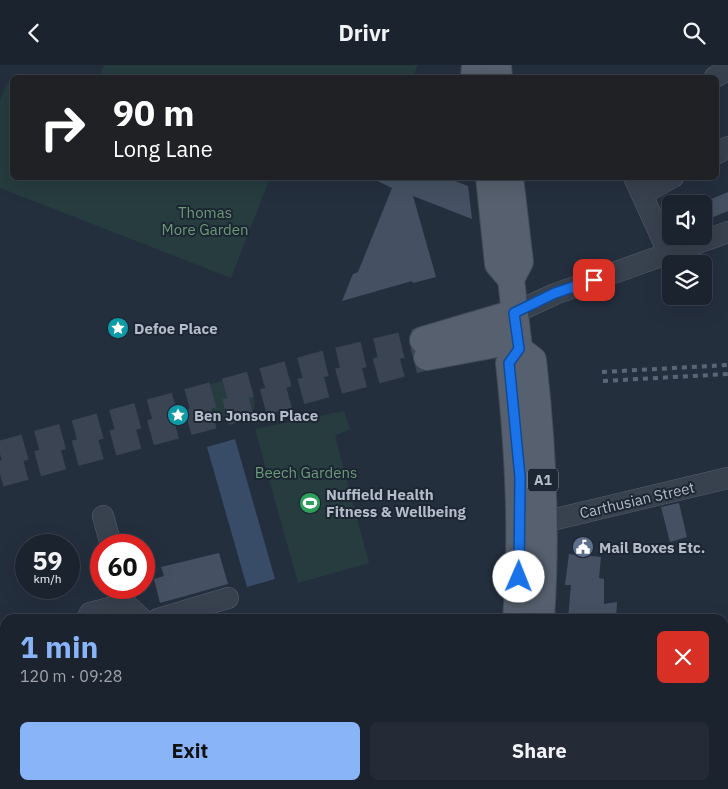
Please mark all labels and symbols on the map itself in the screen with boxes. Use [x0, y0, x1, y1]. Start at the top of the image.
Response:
park label: Thomas More Garden [161, 203, 249, 239]
pin [573, 259, 615, 301]
place icon: Defoe Place [106, 316, 130, 340]
place label: Defoe Place [134, 319, 218, 338]
place icon: Ben Jonson Place [166, 403, 190, 427]
place label: Ben Jonson Place [194, 406, 318, 425]
park label: Beech Gardens [255, 463, 357, 482]
road number: A1 [528, 469, 558, 491]
street label: Carthusian Street [578, 478, 696, 522]
place label: Nuffield Health Fitness & Wellbeing [326, 485, 466, 521]
sports icon: Nuffield Health Fitness & Wellbeing [298, 491, 322, 515]
speed limit sign: 60 [90, 534, 155, 599]
public building icon: Mail Boxes Etc. [571, 535, 595, 559]
place label: Mail Boxes Etc. [599, 538, 705, 557]
position arrow [492, 550, 544, 602]

